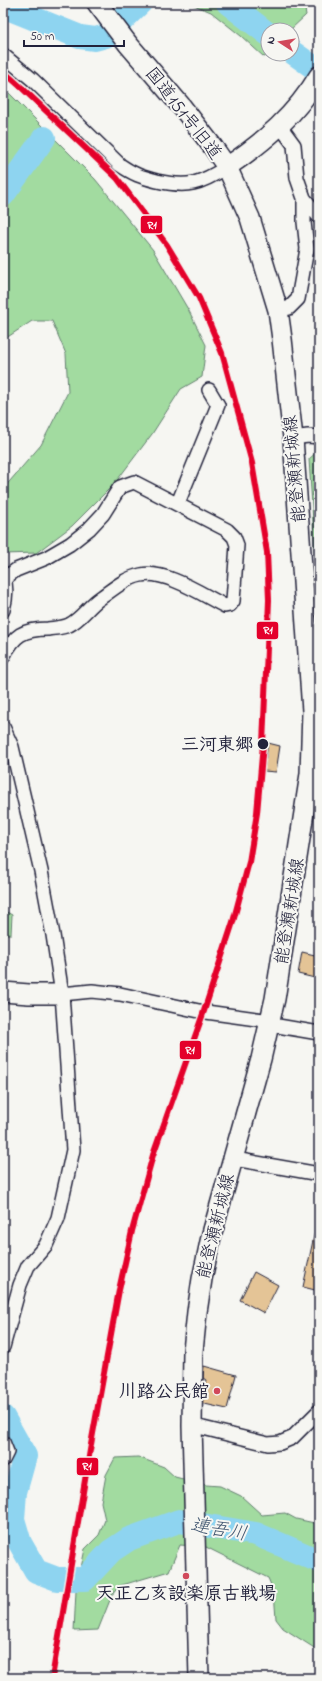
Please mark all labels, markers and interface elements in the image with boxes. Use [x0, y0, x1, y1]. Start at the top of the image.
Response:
scale bar [24, 22, 124, 48]
north arrow [260, 22, 300, 62]
text: 50 m [30, 28, 54, 46]
text: N [263, 35, 280, 45]
street label: 国道151号旧道 [138, 62, 227, 166]
line badge: R1 [140, 215, 163, 234]
text: R1 [146, 218, 157, 234]
street label: 能登瀬新城線 [278, 414, 314, 524]
line badge: R1 [256, 621, 279, 640]
text: R1 [262, 623, 273, 639]
place label: 三河東郷 [181, 733, 253, 759]
marker: 三河東郷 [256, 737, 270, 751]
street label: 能登瀬新城線 [270, 856, 312, 967]
line badge: R1 [179, 1040, 202, 1060]
text: R1 [184, 1043, 195, 1059]
street label: 能登瀬新城線 [191, 1171, 243, 1282]
place label: 川路公民館 [119, 1380, 209, 1406]
marker: 川路公民館 [212, 1386, 222, 1396]
line badge: R1 [76, 1457, 99, 1476]
text: R1 [81, 1459, 92, 1475]
water label: 連吾川 [188, 1512, 249, 1549]
marker: 天正乙亥設楽原古戦場 [181, 1571, 191, 1581]
place label: 天正乙亥設楽原古戦場 [96, 1582, 276, 1608]

